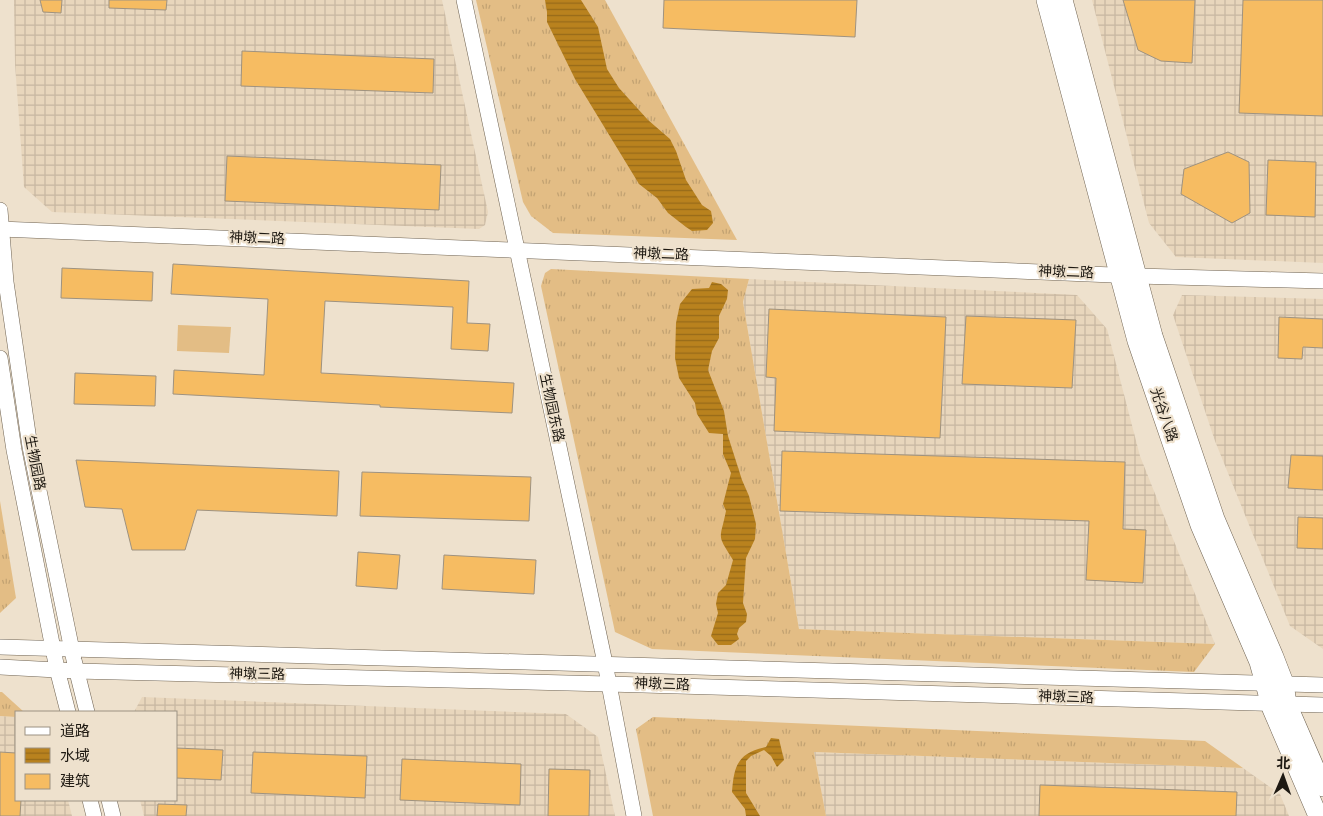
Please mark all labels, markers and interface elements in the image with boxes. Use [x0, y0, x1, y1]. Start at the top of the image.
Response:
street label: 神墩二路 [229, 229, 285, 248]
street label: 神墩二路 [633, 245, 689, 264]
street label: 神墩二路 [1038, 263, 1094, 282]
street label: 生物园东路 [535, 372, 568, 444]
street label: 光谷八路 [1146, 386, 1180, 444]
street label: 生物园路 [20, 434, 49, 492]
street label: 神墩三路 [229, 665, 285, 684]
street label: 神墩三路 [634, 675, 690, 694]
street label: 神墩三路 [1038, 688, 1094, 707]
legend [15, 711, 178, 801]
text: 道路 [60, 723, 90, 742]
text: 水域 [60, 748, 90, 767]
north arrow [1258, 751, 1308, 801]
text: 北 [1276, 756, 1291, 773]
text: 建筑 [60, 773, 90, 792]

